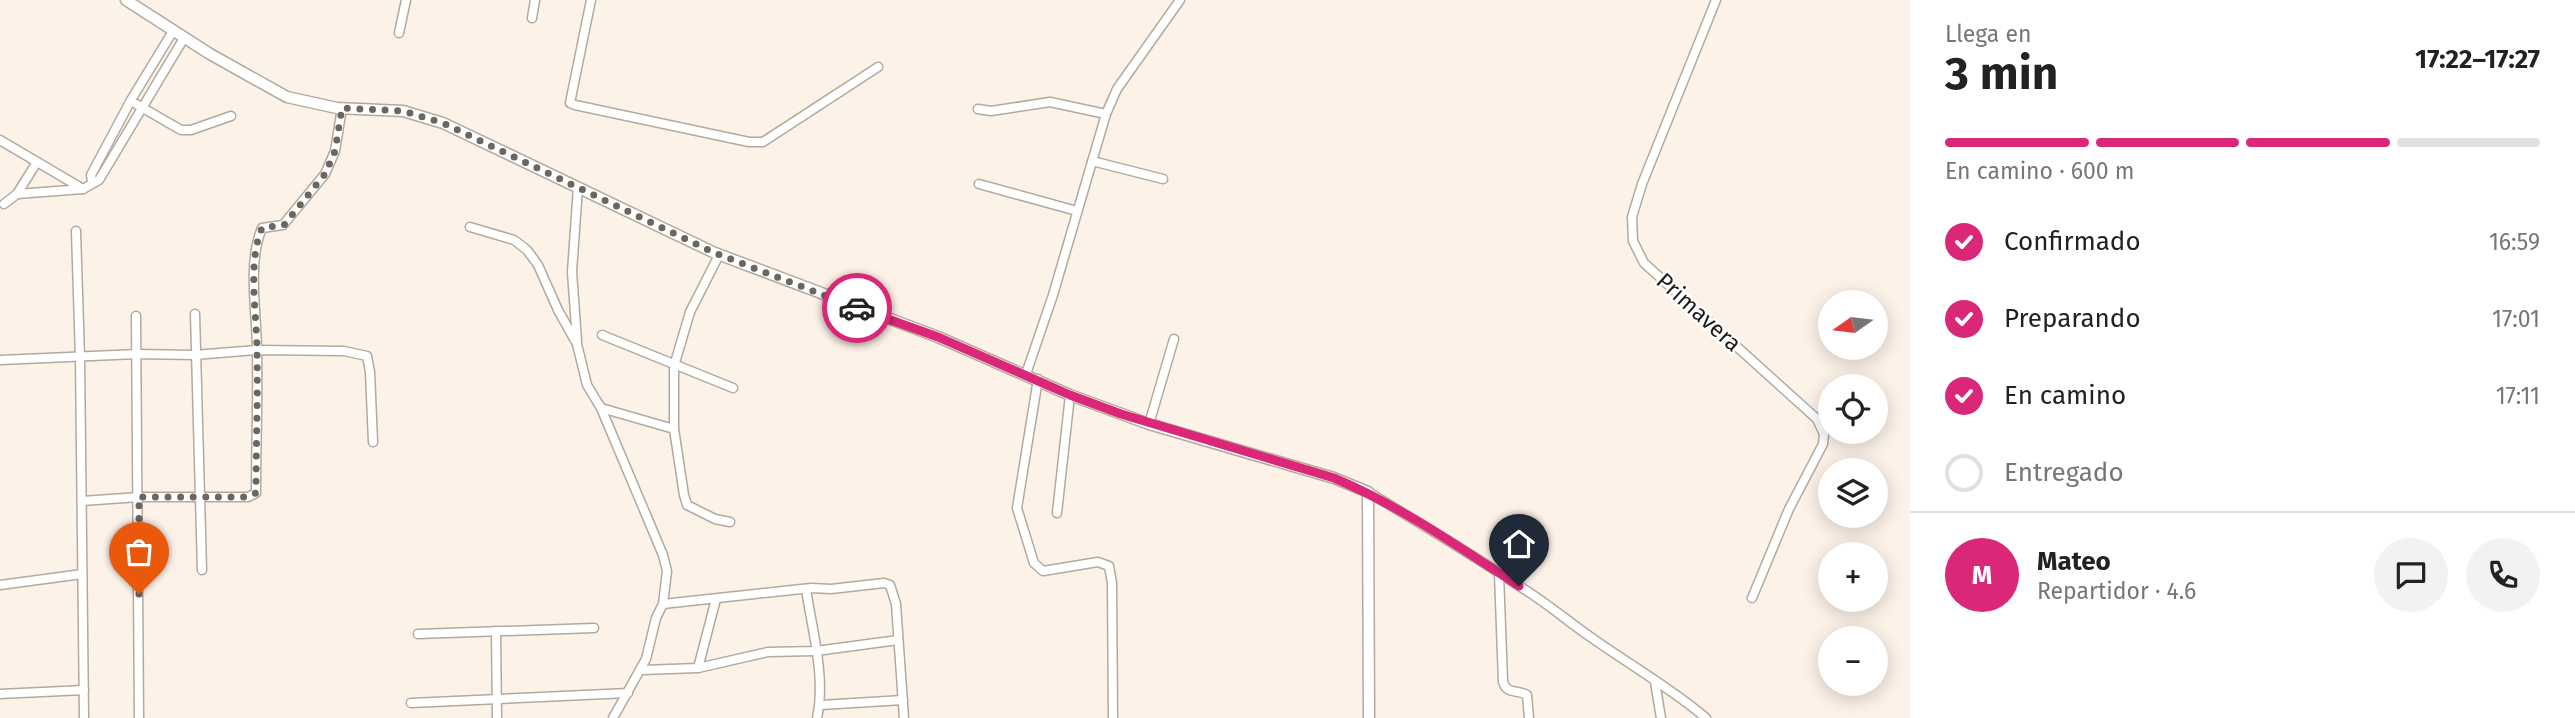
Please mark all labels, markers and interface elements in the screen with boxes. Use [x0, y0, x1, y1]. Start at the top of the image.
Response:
text: Llega en [1945, 20, 2031, 48]
text: 17:22–17:27 [2415, 44, 2540, 75]
text: 3 min [1945, 46, 2058, 101]
text: En camino · 600 m [1945, 157, 2134, 185]
icon: check [1945, 223, 1983, 261]
text: Confirmado [2004, 226, 2141, 257]
text: 16:59 [2489, 228, 2540, 256]
street label: Primavera [1651, 267, 1747, 357]
courier [822, 273, 892, 343]
icon: car [838, 289, 876, 327]
north arrow [1818, 290, 1888, 360]
map controls [1818, 290, 1888, 696]
icon: check [1945, 300, 1983, 338]
text: Preparando [2004, 303, 2141, 334]
text: 17:01 [2492, 305, 2540, 333]
button: locate [1818, 374, 1888, 444]
icon: check [1945, 377, 1983, 415]
text: En camino [2004, 380, 2126, 411]
text: 17:11 [2496, 382, 2540, 410]
text: Entregado [2004, 457, 2124, 488]
button: layers [1818, 458, 1888, 528]
pin [1489, 514, 1549, 586]
pin [109, 522, 169, 594]
icon: home [1500, 525, 1538, 563]
icon: bag [120, 533, 158, 571]
button: chat [2374, 538, 2448, 612]
button: phone [2466, 538, 2540, 612]
button: + [1818, 542, 1888, 612]
text: Mateo [2037, 546, 2111, 577]
text: M [1972, 560, 1992, 591]
text: Repartidor · 4.6 [2037, 577, 2196, 605]
button: − [1818, 626, 1888, 696]

